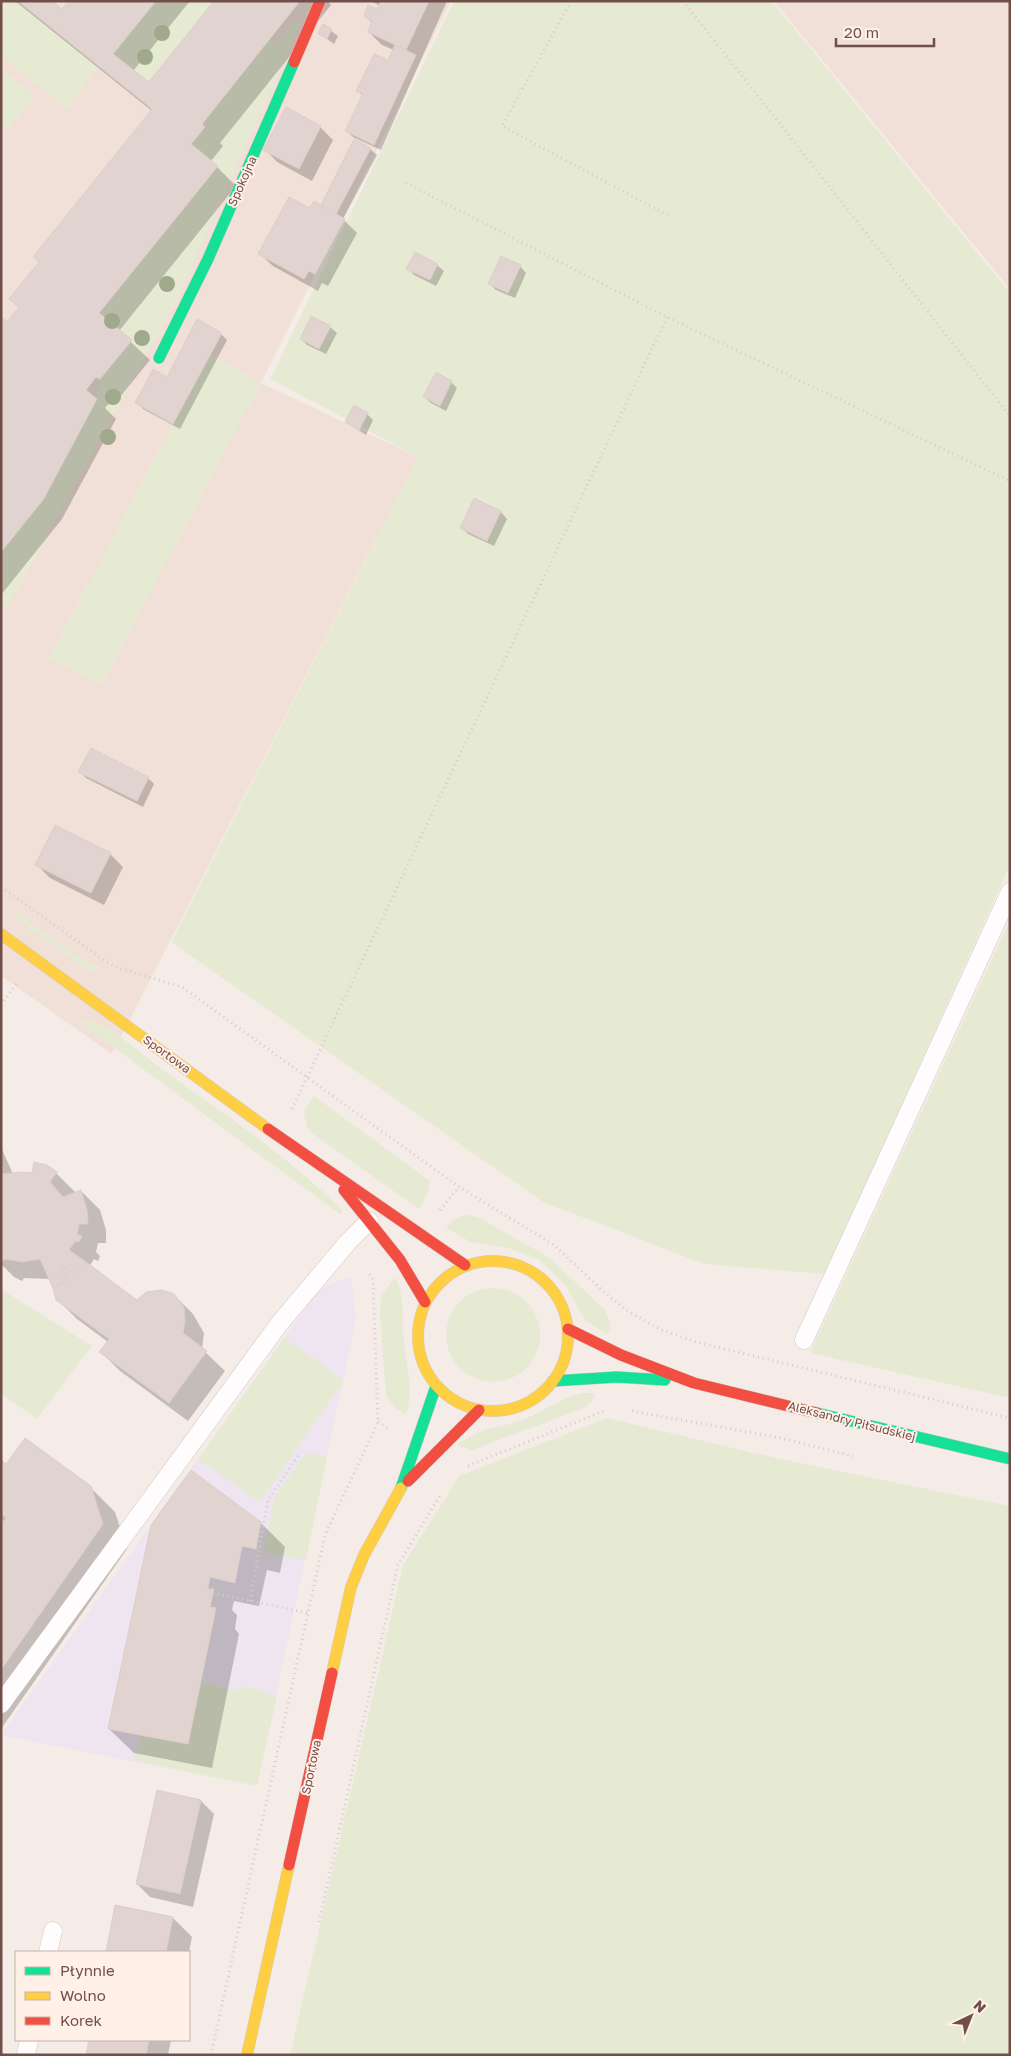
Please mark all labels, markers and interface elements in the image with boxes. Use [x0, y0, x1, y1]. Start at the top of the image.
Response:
scale bar [836, 15, 934, 47]
text: 20 m [844, 23, 879, 41]
street label: Spokojna [224, 154, 260, 208]
street label: Sportowa [140, 1032, 194, 1076]
street label: Aleksandry Piłsudskiej [787, 1398, 917, 1444]
street label: Sportowa [298, 1738, 324, 1796]
legend [15, 1951, 190, 2041]
text: Płynnie [60, 1961, 115, 1979]
text: Wolno [60, 1986, 106, 2004]
north arrow [946, 1991, 996, 2041]
text: N [971, 1996, 990, 2016]
text: Korek [60, 2011, 102, 2029]

